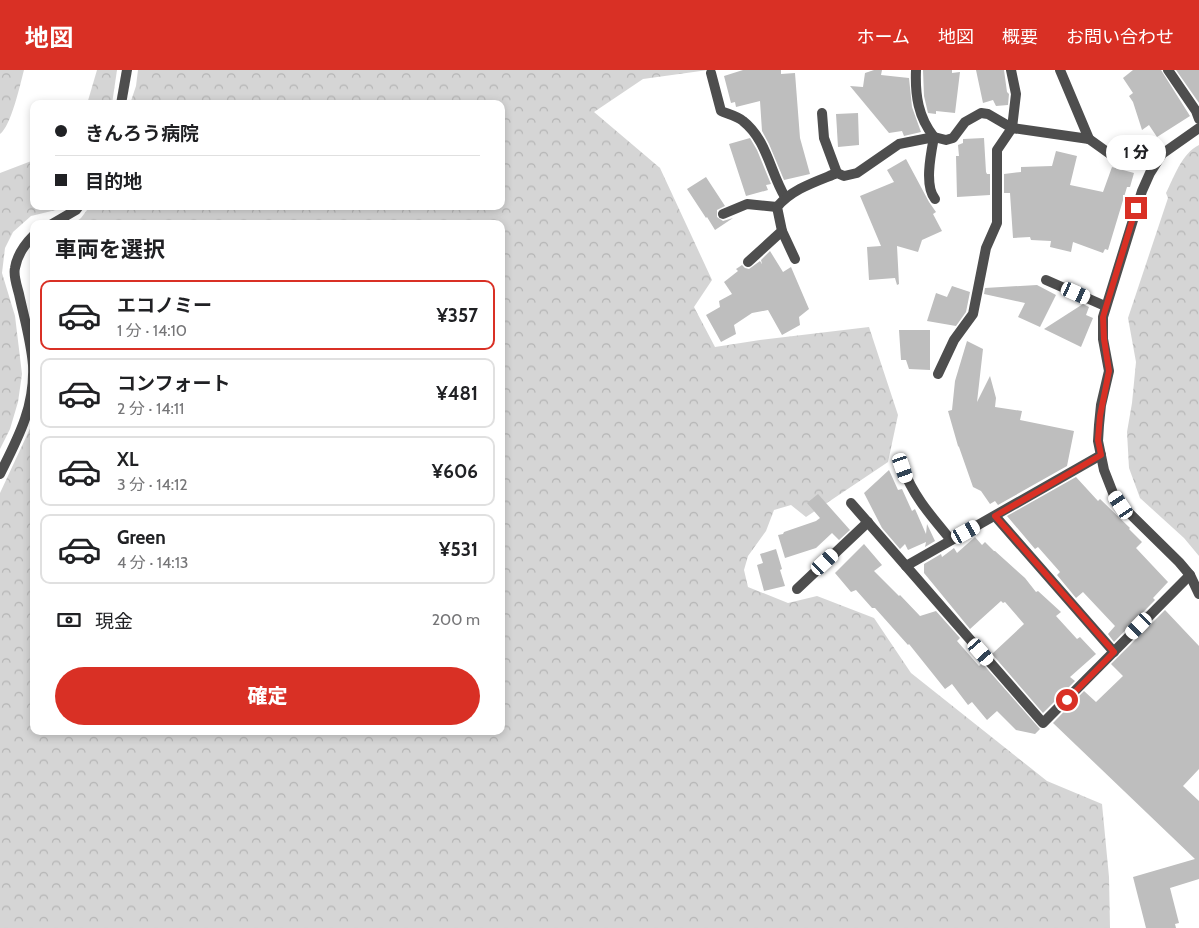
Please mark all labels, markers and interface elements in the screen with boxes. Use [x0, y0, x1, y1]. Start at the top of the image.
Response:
text: 地図 [25, 23, 73, 52]
text: ホーム [857, 26, 910, 48]
text: 地図 [938, 26, 974, 48]
text: 概要 [1002, 26, 1038, 48]
text: お問い合わせ [1066, 26, 1174, 48]
text: きんろう病院 [85, 122, 199, 145]
callout: 1 分 [1106, 136, 1166, 170]
text: 1 分 [1123, 143, 1149, 162]
text: 目的地 [85, 170, 142, 193]
route end [1125, 197, 1147, 219]
text: 車両を選択 [55, 236, 165, 263]
car [1059, 280, 1092, 306]
icon: car [57, 293, 102, 338]
text: エコノミー [117, 294, 212, 317]
text: ¥357 [436, 304, 478, 327]
text: 1 分 · 14:10 [117, 321, 187, 340]
icon: car [57, 371, 102, 416]
text: コンフォート [117, 372, 230, 395]
text: ¥481 [436, 382, 478, 405]
text: 2 分 · 14:11 [117, 399, 184, 418]
text: XL [117, 448, 138, 471]
icon: car [57, 449, 102, 494]
car [891, 451, 914, 485]
text: ¥606 [432, 460, 478, 483]
text: 3 分 · 14:12 [117, 475, 188, 494]
car [1106, 488, 1135, 522]
car [949, 518, 982, 546]
text: Green [117, 526, 166, 549]
icon: car [57, 527, 102, 572]
text: ¥531 [439, 538, 478, 561]
car [808, 546, 841, 578]
text: 4 分 · 14:13 [117, 553, 189, 572]
icon: cash [55, 606, 83, 634]
text: 現金 [95, 610, 133, 633]
text: 200 m [432, 610, 480, 629]
car [1123, 610, 1154, 642]
car [965, 636, 996, 668]
button: 確定 [55, 667, 480, 725]
route start [1056, 689, 1078, 711]

